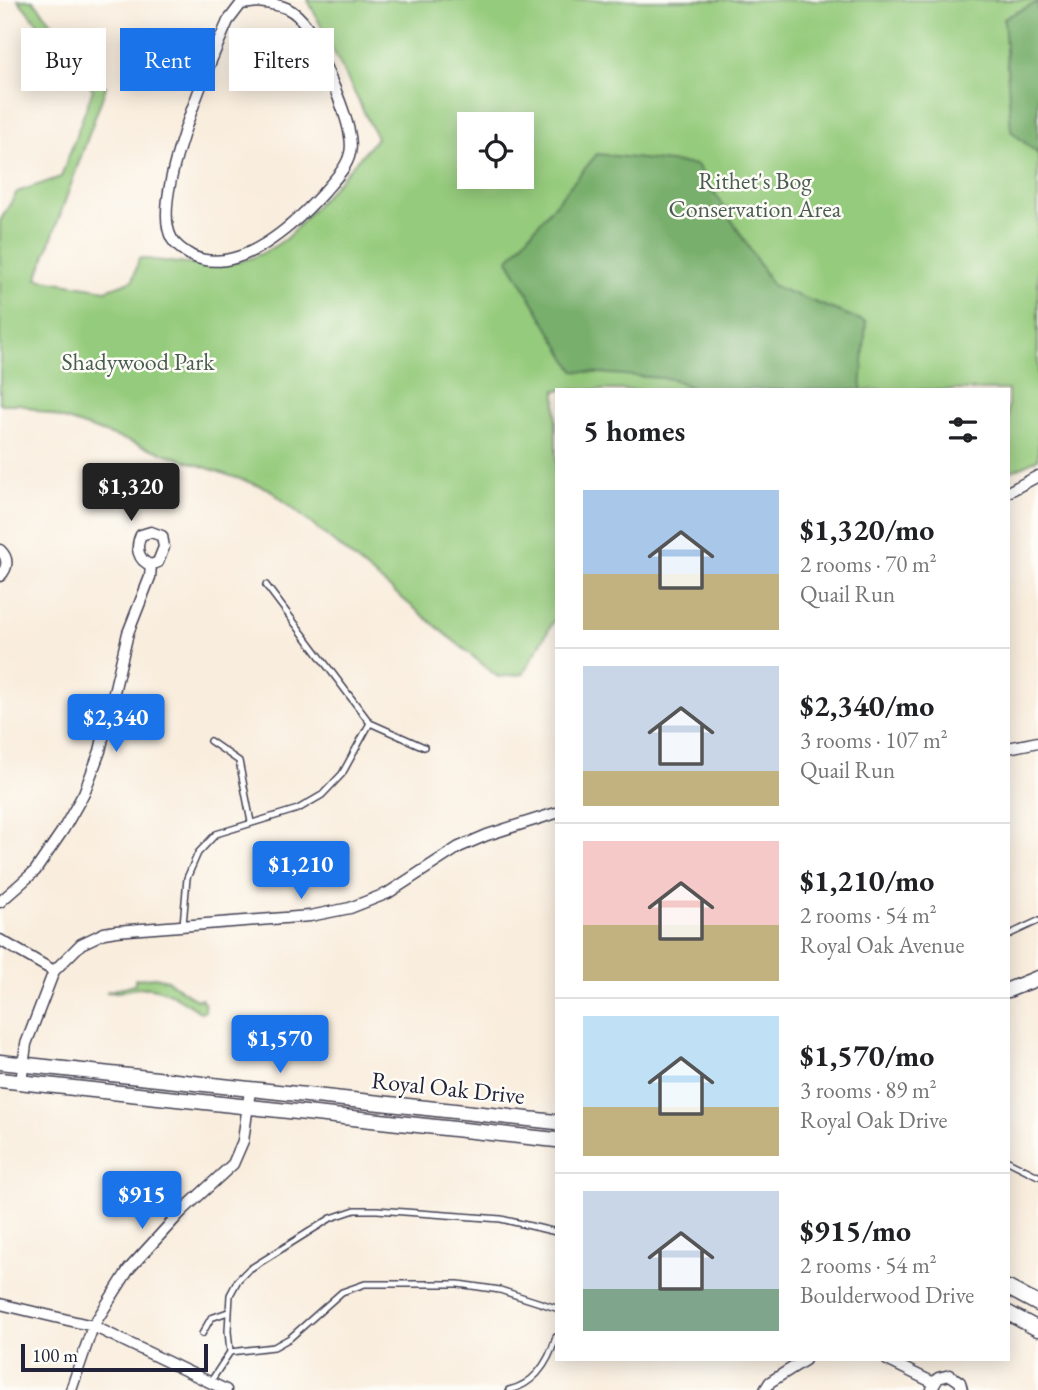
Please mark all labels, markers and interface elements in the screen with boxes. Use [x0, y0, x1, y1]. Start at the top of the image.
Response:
chip: Buy [21, 28, 106, 91]
chip: Rent [120, 28, 215, 91]
chip: Filters [229, 28, 334, 91]
map controls [457, 112, 534, 189]
button: locate [457, 112, 534, 189]
park label: Rithet's Bog Conservation Area [669, 165, 842, 224]
park label: Shadywood Park [61, 346, 215, 377]
text: 5 homes [583, 411, 685, 450]
icon: filters [944, 411, 982, 449]
pin: $1,320 [74, 463, 188, 523]
text: $1,320 [99, 471, 163, 501]
text: $1,320/mo [800, 510, 934, 549]
icon: home [639, 518, 723, 602]
text: 2 rooms · 70 m² [800, 549, 937, 579]
text: Quail Run [800, 579, 895, 609]
text: $2,340/mo [800, 686, 934, 725]
pin: $2,340 [59, 694, 173, 754]
icon: home [639, 694, 723, 778]
text: $2,340 [84, 702, 148, 732]
text: 3 rooms · 107 m² [800, 725, 948, 755]
text: Quail Run [800, 755, 895, 785]
pin: $1,210 [244, 842, 358, 901]
text: $1,210 [269, 849, 333, 879]
text: $1,210/mo [800, 861, 934, 900]
icon: home [639, 869, 723, 953]
text: 2 rooms · 54 m² [800, 900, 937, 930]
text: Royal Oak Avenue [800, 930, 964, 960]
pin: $1,570 [223, 1016, 337, 1075]
text: $1,570 [248, 1023, 312, 1053]
text: $1,570/mo [800, 1036, 934, 1075]
icon: home [639, 1044, 723, 1128]
street label: Royal Oak Drive [370, 1064, 526, 1111]
text: 3 rooms · 89 m² [800, 1075, 937, 1105]
text: Royal Oak Drive [800, 1105, 947, 1135]
pin: $915 [101, 1172, 183, 1231]
text: $915 [118, 1179, 166, 1209]
text: $915/mo [800, 1211, 911, 1250]
icon: home [639, 1219, 723, 1303]
text: 2 rooms · 54 m² [800, 1250, 937, 1280]
text: Boulderwood Drive [800, 1280, 974, 1310]
scale bar [21, 1341, 208, 1373]
text: 100 m [32, 1343, 78, 1368]

